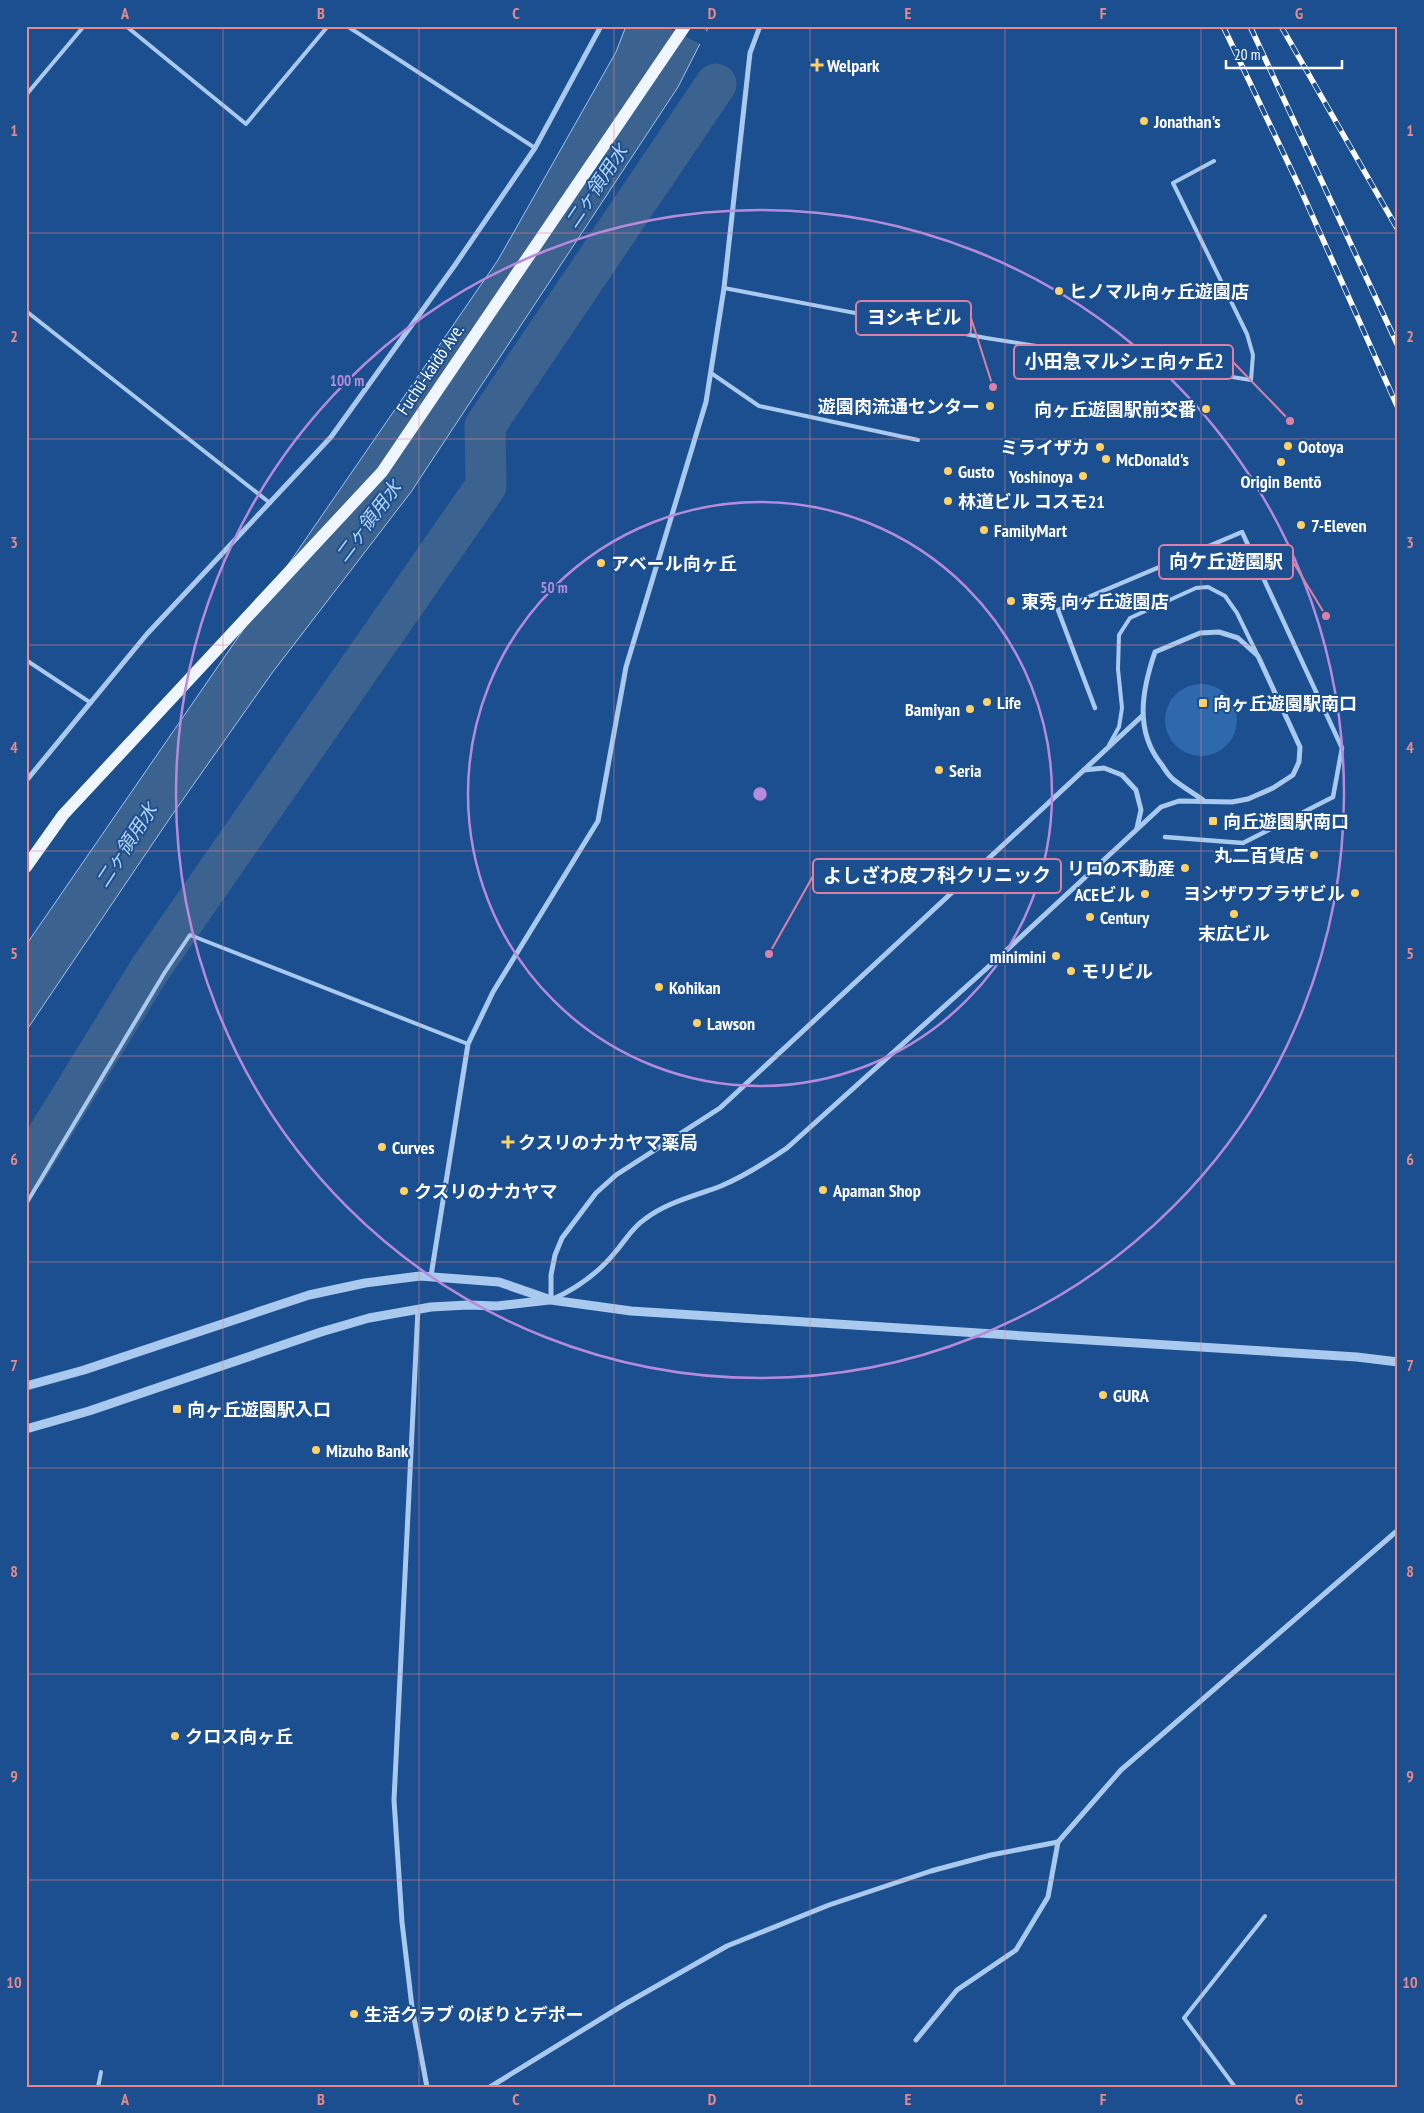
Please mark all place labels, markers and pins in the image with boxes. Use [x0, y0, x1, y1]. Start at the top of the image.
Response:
place label: Welpark [826, 54, 880, 77]
marker: Welpark [811, 59, 823, 71]
place label: Jonathan's [1153, 110, 1221, 133]
marker: Jonathan's [1138, 115, 1150, 127]
place label: ヒノマル向ヶ丘遊園店 [1069, 280, 1249, 303]
marker: ヒノマル向ヶ丘遊園店 [1053, 285, 1065, 297]
callout: ヨシキビル [856, 301, 971, 335]
callout: 小田急マルシェ向ヶ丘2 [1014, 345, 1233, 379]
place label: 遊園肉流通センター [818, 395, 980, 418]
place label: 向ヶ丘遊園駅前交番 [1034, 398, 1196, 421]
marker: 遊園肉流通センター [984, 400, 996, 412]
marker: 向ヶ丘遊園駅前交番 [1200, 403, 1212, 415]
place label: Ootoya [1298, 435, 1344, 458]
place label: ミライザカ [1000, 436, 1090, 459]
marker: Ootoya [1282, 440, 1294, 452]
marker: ミライザカ [1094, 441, 1106, 453]
place label: McDonald's [1116, 448, 1189, 471]
marker: McDonald's [1100, 453, 1112, 465]
marker: Origin Bentō [1275, 456, 1287, 468]
place label: Gusto [958, 460, 995, 483]
marker: Gusto [942, 465, 954, 477]
place label: Yoshinoya [1008, 465, 1073, 488]
marker: Yoshinoya [1077, 470, 1089, 482]
place label: Origin Bentō [1241, 470, 1321, 493]
place label: 林道ビル コスモ21 [958, 490, 1105, 513]
marker: 林道ビル コスモ21 [942, 495, 954, 507]
place label: 7-Eleven [1311, 514, 1367, 537]
place label: FamilyMart [994, 519, 1068, 542]
marker: 7-Eleven [1295, 519, 1307, 531]
marker: FamilyMart [978, 524, 990, 536]
callout: 向ケ丘遊園駅 [1159, 545, 1293, 579]
place label: アベール向ヶ丘 [611, 552, 737, 575]
marker: アベール向ヶ丘 [595, 557, 607, 569]
place label: 東秀 向ヶ丘遊園店 [1021, 590, 1169, 613]
marker: 東秀 向ヶ丘遊園店 [1005, 595, 1017, 607]
place label: Life [997, 691, 1021, 714]
place label: 向ヶ丘遊園駅南口 [1213, 692, 1357, 715]
marker: Life [981, 696, 993, 708]
marker: 向ヶ丘遊園駅南口 [1197, 697, 1209, 709]
place label: Bamiyan [905, 698, 960, 721]
marker: Bamiyan [964, 703, 976, 715]
place label: Seria [949, 759, 981, 782]
marker: Seria [933, 764, 945, 776]
centre of rings [751, 785, 769, 803]
place label: 向丘遊園駅南口 [1223, 810, 1349, 833]
marker: 向丘遊園駅南口 [1207, 815, 1219, 827]
place label: 丸二百貨店 [1214, 844, 1304, 867]
marker: 丸二百貨店 [1308, 849, 1320, 861]
place label: リロの不動産 [1067, 857, 1175, 880]
callout: よしざわ皮フ科クリニック [813, 859, 1061, 893]
marker: リロの不動産 [1179, 862, 1191, 874]
place label: ヨシザワプラザビル [1183, 882, 1345, 905]
place label: ACEビル [1073, 883, 1135, 906]
marker: ヨシザワプラザビル [1349, 887, 1361, 899]
marker: ACEビル [1139, 888, 1151, 900]
place label: Century [1100, 906, 1150, 929]
marker: 末広ビル [1228, 908, 1240, 920]
marker: Century [1084, 911, 1096, 923]
place label: 末広ビル [1198, 922, 1270, 945]
place label: minimini [990, 945, 1046, 968]
marker: minimini [1050, 950, 1062, 962]
place label: モリビル [1081, 960, 1153, 983]
marker: モリビル [1065, 965, 1077, 977]
place label: Kohikan [669, 976, 721, 999]
marker: Kohikan [653, 981, 665, 993]
place label: Lawson [707, 1012, 755, 1035]
marker: Lawson [691, 1017, 703, 1029]
place label: クスリのナカヤマ薬局 [518, 1131, 697, 1154]
place label: Curves [392, 1136, 434, 1159]
marker: クスリのナカヤマ薬局 [502, 1136, 514, 1148]
marker: Curves [376, 1141, 388, 1153]
place label: Apaman Shop [832, 1179, 921, 1202]
place label: クスリのナカヤマ [414, 1180, 557, 1203]
marker: Apaman Shop [817, 1184, 829, 1196]
marker: クスリのナカヤマ [398, 1185, 410, 1197]
place label: GURA [1113, 1384, 1150, 1407]
marker: GURA [1097, 1389, 1109, 1401]
place label: 向ヶ丘遊園駅入口 [187, 1398, 331, 1421]
marker: 向ヶ丘遊園駅入口 [171, 1403, 183, 1415]
place label: Mizuho Bank [326, 1439, 409, 1462]
marker: Mizuho Bank [310, 1444, 322, 1456]
place label: クロス向ヶ丘 [185, 1725, 293, 1748]
marker: クロス向ヶ丘 [169, 1730, 181, 1742]
place label: 生活クラブ のぼりとデポー [364, 2003, 584, 2026]
marker: 生活クラブ のぼりとデポー [348, 2008, 360, 2020]

